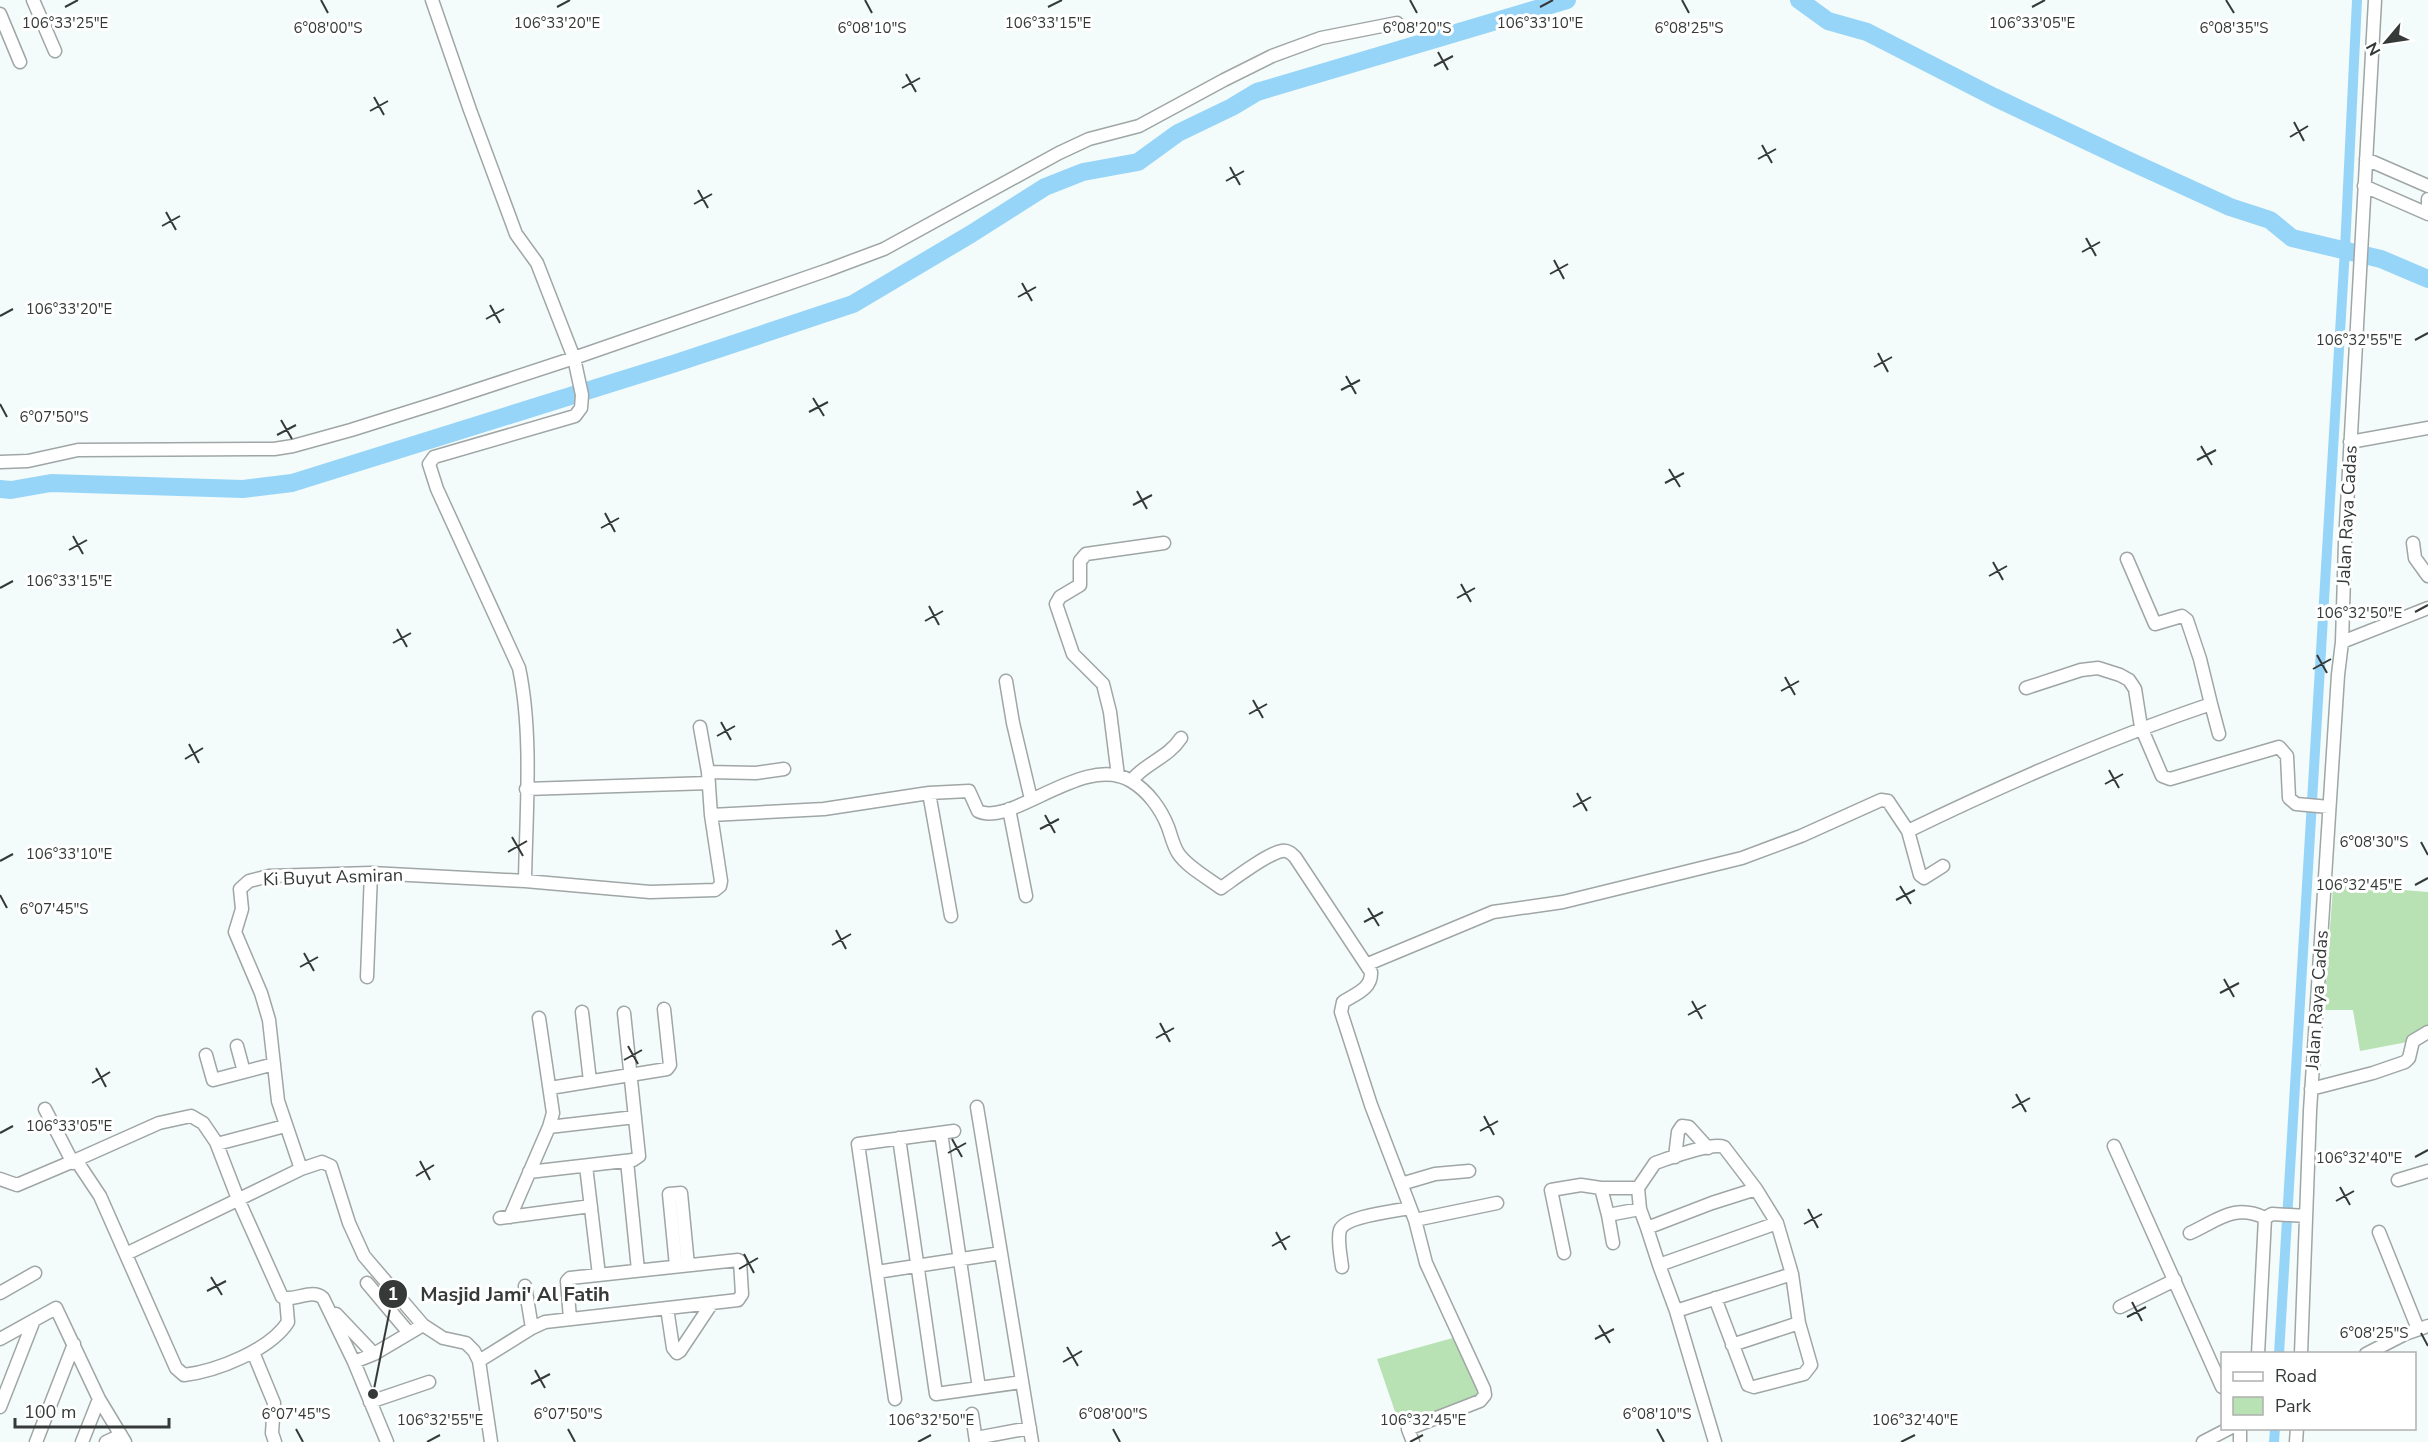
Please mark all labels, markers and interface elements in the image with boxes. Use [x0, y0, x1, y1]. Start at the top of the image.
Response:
north arrow [2356, 12, 2416, 72]
text: 106°33'25"E [22, 13, 108, 33]
text: 106°33'20"E [514, 13, 600, 33]
text: 106°33'15"E [1005, 13, 1091, 33]
text: 106°33'10"E [1497, 13, 1583, 33]
text: 106°33'05"E [1989, 13, 2075, 33]
text: 6°08'00"S [294, 18, 362, 38]
text: 6°08'10"S [838, 18, 906, 38]
text: 6°08'20"S [1383, 18, 1451, 38]
text: 6°08'25"S [1655, 18, 1723, 38]
text: 6°08'35"S [2200, 18, 2268, 38]
text: N [2361, 38, 2386, 59]
text: 106°33'20"E [26, 299, 112, 319]
text: 106°32'55"E [2316, 330, 2402, 350]
text: 6°07'50"S [20, 407, 88, 427]
street label: Jalan Raya Cadas [2331, 445, 2363, 586]
text: 106°33'15"E [26, 571, 112, 591]
text: 106°32'50"E [2316, 603, 2402, 623]
text: 6°08'30"S [2340, 832, 2408, 852]
text: 106°33'10"E [26, 844, 112, 864]
street label: Ki Buyut Asmiran [263, 863, 403, 891]
text: 106°32'45"E [2316, 875, 2402, 895]
text: 6°07'45"S [20, 899, 88, 919]
street label: Jalan Raya Cadas [2300, 929, 2334, 1072]
text: 106°33'05"E [26, 1116, 112, 1136]
text: 106°32'40"E [2316, 1148, 2402, 1168]
callout: Masjid Jami' Al Fatih [378, 1275, 622, 1313]
text: Masjid Jami' Al Fatih [420, 1281, 610, 1308]
text: 1 [388, 1282, 398, 1306]
text: 6°08'25"S [2340, 1323, 2408, 1343]
legend [2221, 1352, 2416, 1430]
text: Road [2275, 1364, 2317, 1388]
scale bar [15, 1391, 170, 1429]
text: Park [2275, 1394, 2312, 1418]
text: 100 m [24, 1400, 76, 1424]
text: 6°07'45"S [262, 1404, 330, 1424]
text: 6°07'50"S [534, 1404, 602, 1424]
text: 6°08'00"S [1079, 1404, 1147, 1424]
text: 6°08'10"S [1623, 1404, 1691, 1424]
text: 106°32'55"E [397, 1410, 483, 1430]
text: 106°32'50"E [888, 1410, 974, 1430]
text: 106°32'45"E [1380, 1410, 1466, 1430]
text: 106°32'40"E [1872, 1410, 1958, 1430]

